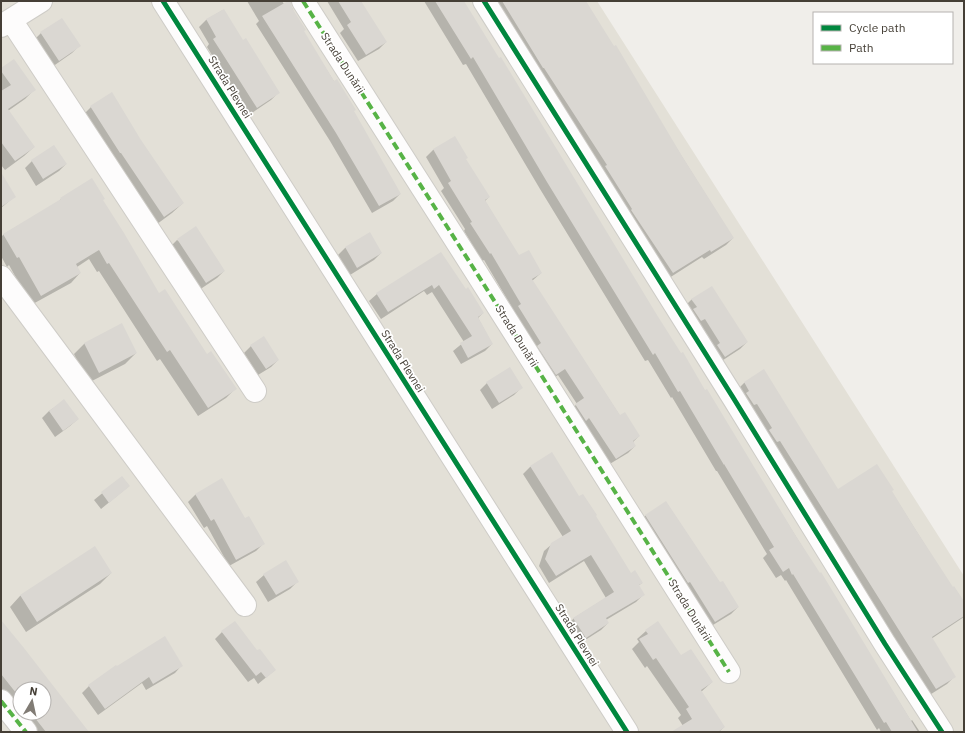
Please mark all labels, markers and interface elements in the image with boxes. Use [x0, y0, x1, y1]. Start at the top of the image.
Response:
legend [813, 12, 953, 64]
text: Cycle path [849, 20, 906, 35]
street label: Strada Dunării [318, 30, 368, 96]
text: Path [849, 40, 874, 55]
street label: Strada Plevnei [205, 53, 255, 121]
street label: Strada Dunării [492, 302, 542, 370]
street label: Strada Plevnei [378, 327, 428, 395]
street label: Strada Dunării [665, 576, 715, 644]
street label: Strada Plevnei [552, 601, 602, 669]
north arrow [12, 681, 52, 721]
text: N [29, 684, 39, 699]

